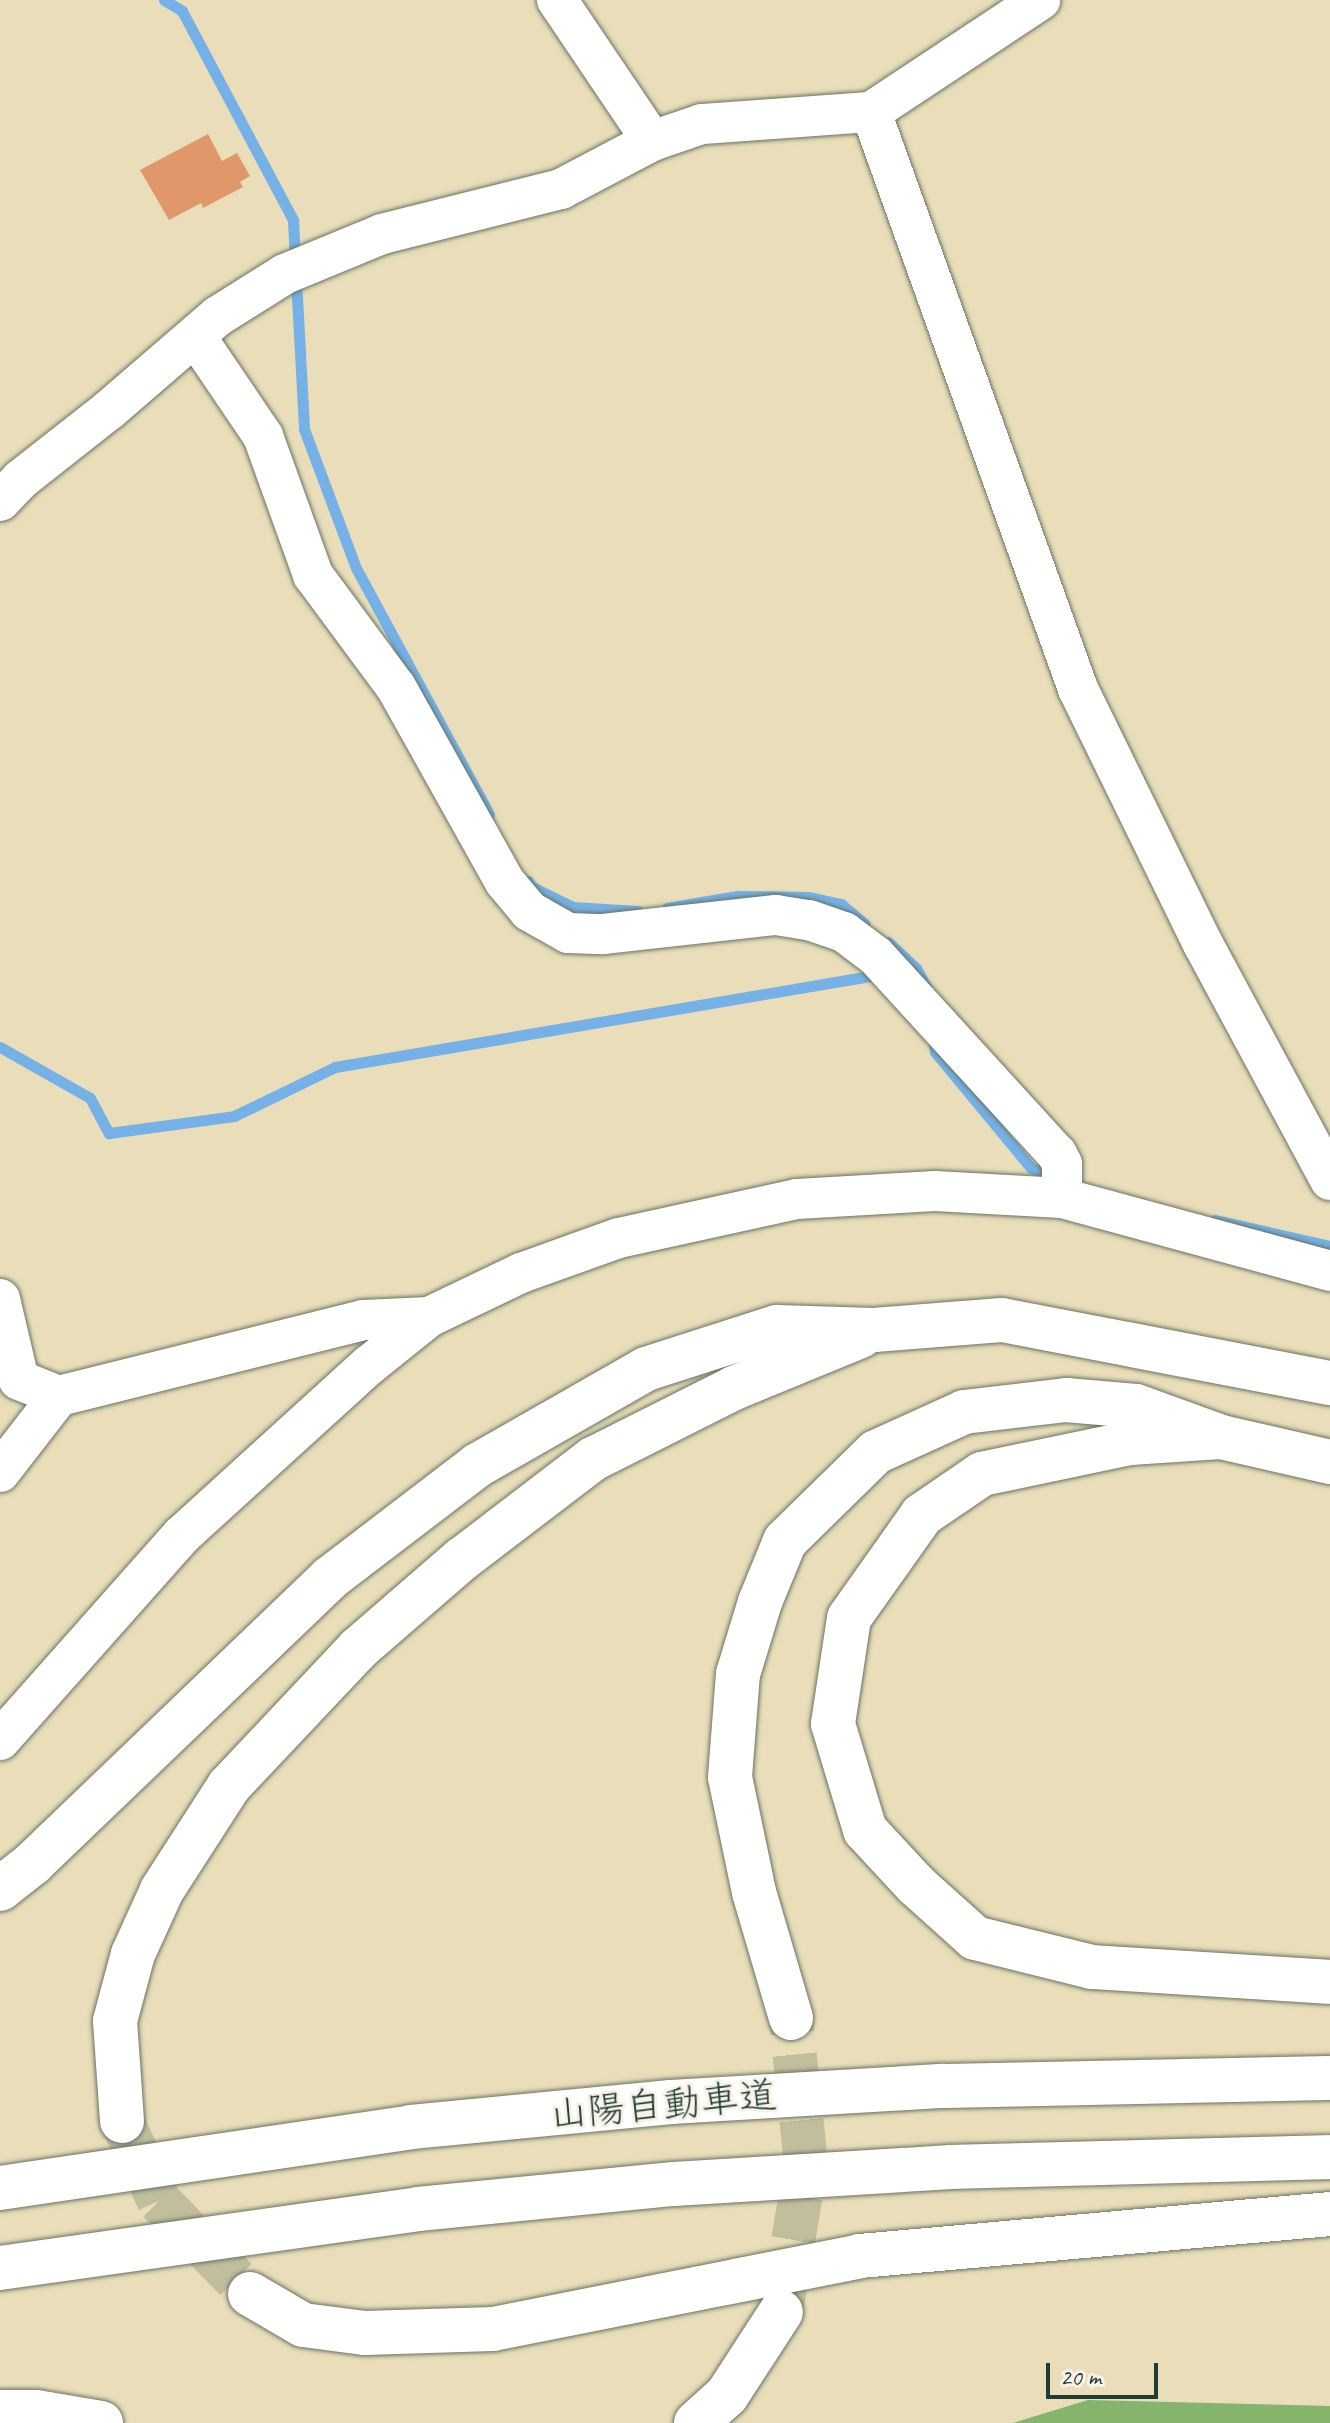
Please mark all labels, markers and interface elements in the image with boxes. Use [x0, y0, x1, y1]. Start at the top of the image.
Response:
street label: 山陽自動車道 [547, 2072, 779, 2138]
scale bar [1050, 2347, 1162, 2397]
text: 20 m [1060, 2362, 1101, 2392]

